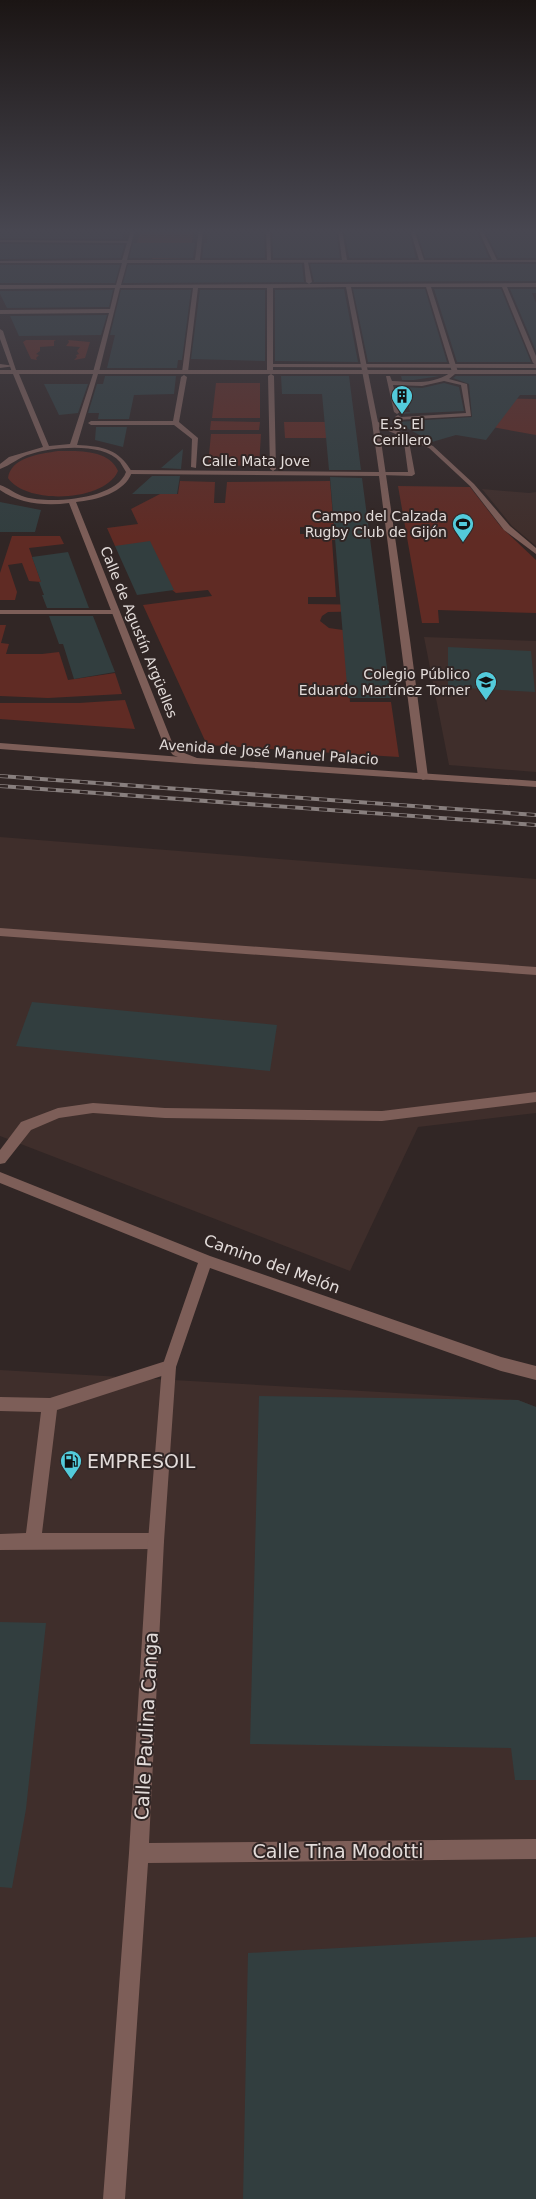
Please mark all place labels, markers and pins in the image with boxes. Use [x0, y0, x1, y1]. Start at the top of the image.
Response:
building icon: E.S. El Cerillero [390, 384, 414, 415]
place label: E.S. El Cerillero [373, 416, 431, 448]
place label: Campo del Calzada Rugby Club de Gijón [305, 508, 447, 540]
sports icon: Campo del Calzada Rugby Club de Gijón [451, 512, 475, 543]
place label: Colegio Público Eduardo Martínez Torner [299, 666, 470, 698]
school or university icon: Colegio Público Eduardo Martínez Torner [474, 670, 498, 701]
fuel station icon: EMPRESOIL [59, 1449, 83, 1480]
place label: EMPRESOIL [87, 1450, 196, 1472]

